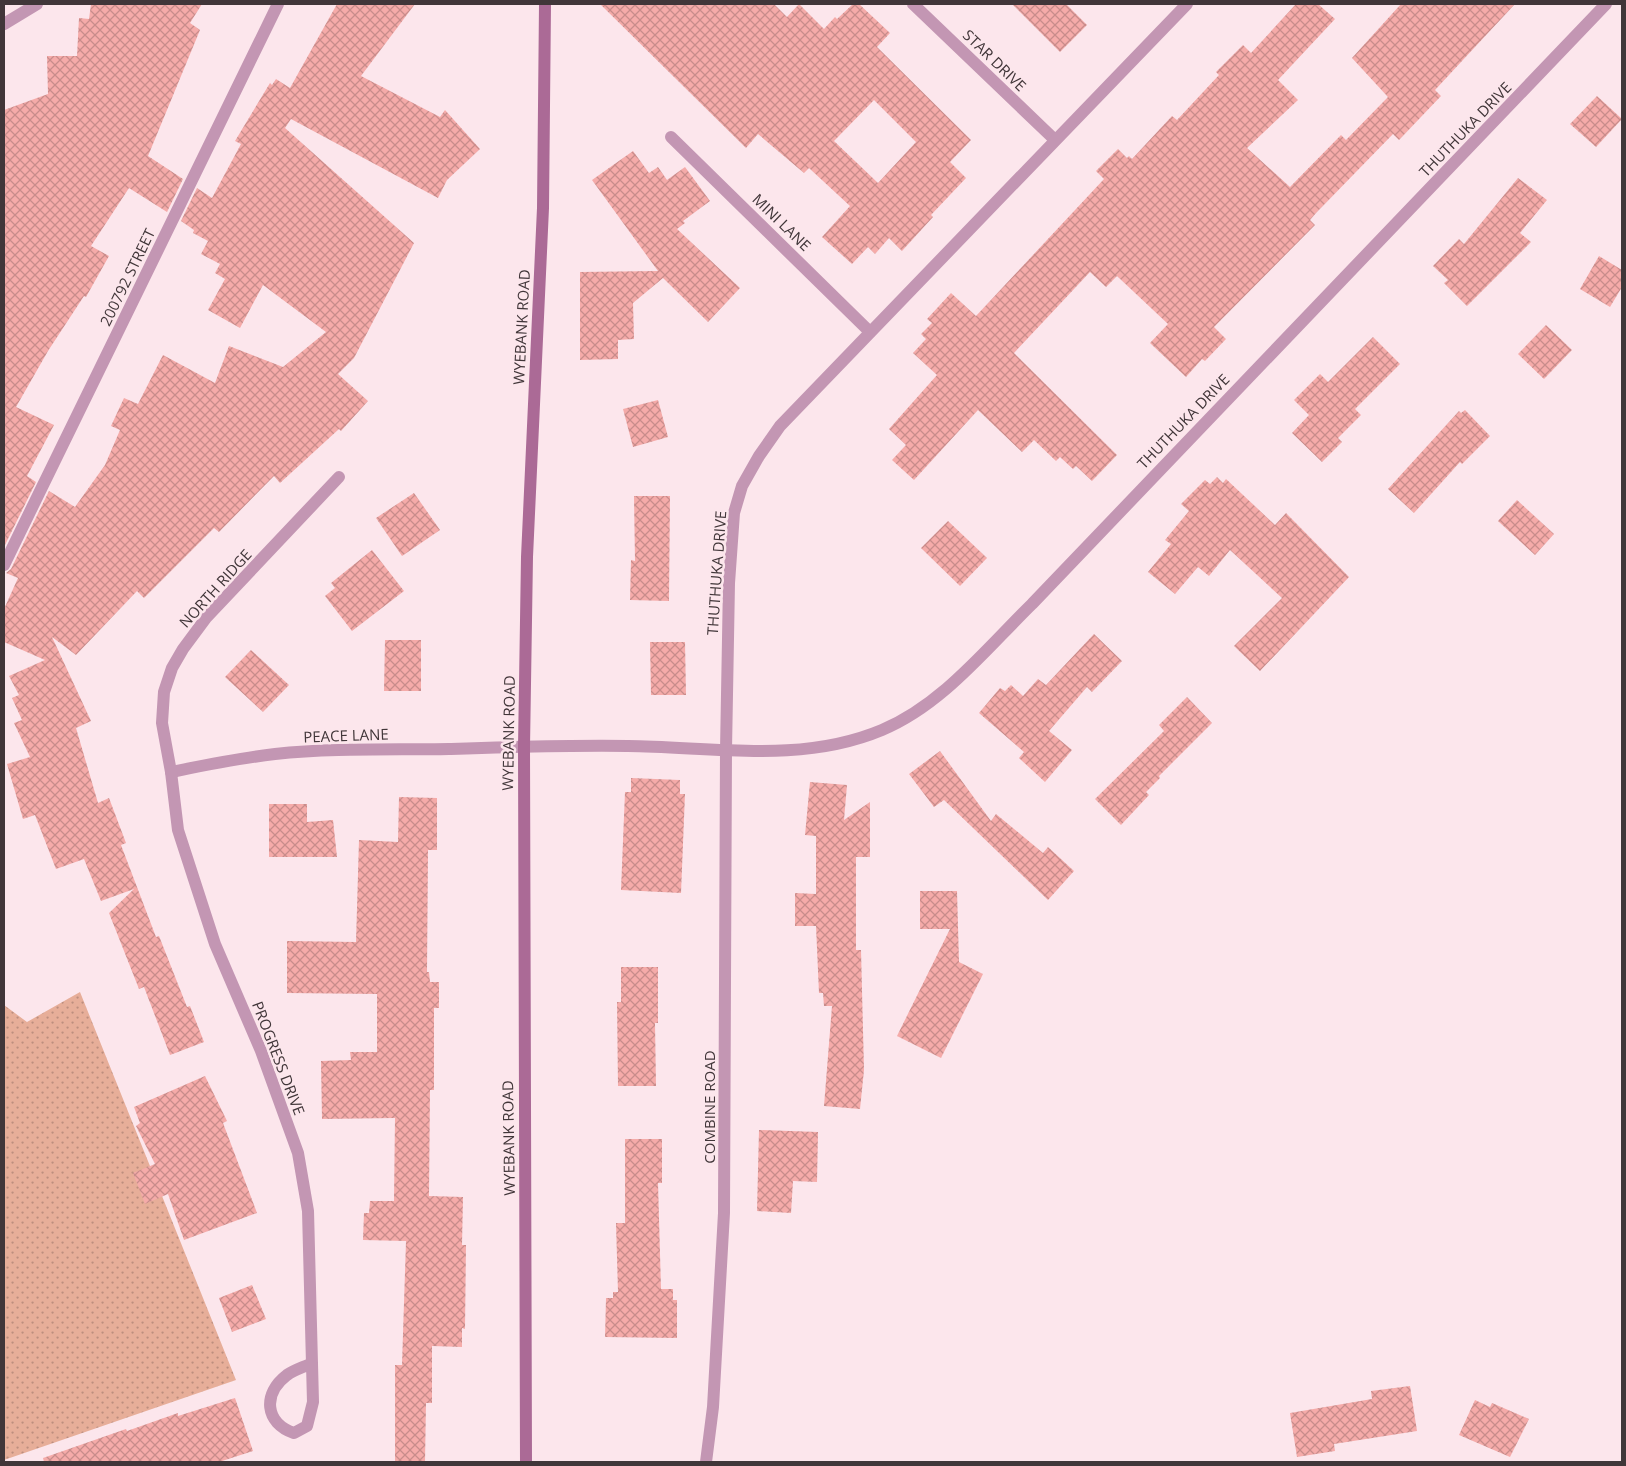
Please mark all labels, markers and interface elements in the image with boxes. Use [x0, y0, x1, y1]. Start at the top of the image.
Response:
street label: STAR DRIVE [959, 25, 1031, 95]
street label: THUTHUKA DRIVE [1414, 77, 1516, 181]
street label: MINI LANE [748, 189, 816, 255]
street label: 200792 STREET [95, 224, 160, 329]
street label: WYEBANK ROAD [508, 269, 534, 385]
street label: THUTHUKA DRIVE [1132, 369, 1234, 473]
street label: THUTHUKA DRIVE [702, 510, 730, 636]
street label: NORTH RIDGE [174, 545, 256, 631]
street label: WYEBANK ROAD [497, 675, 519, 791]
street label: PEACE LANE [303, 724, 389, 746]
street label: PROGRESS DRIVE [248, 998, 310, 1118]
street label: COMBINE ROAD [699, 1050, 719, 1164]
street label: WYEBANK ROAD [497, 1080, 519, 1196]

